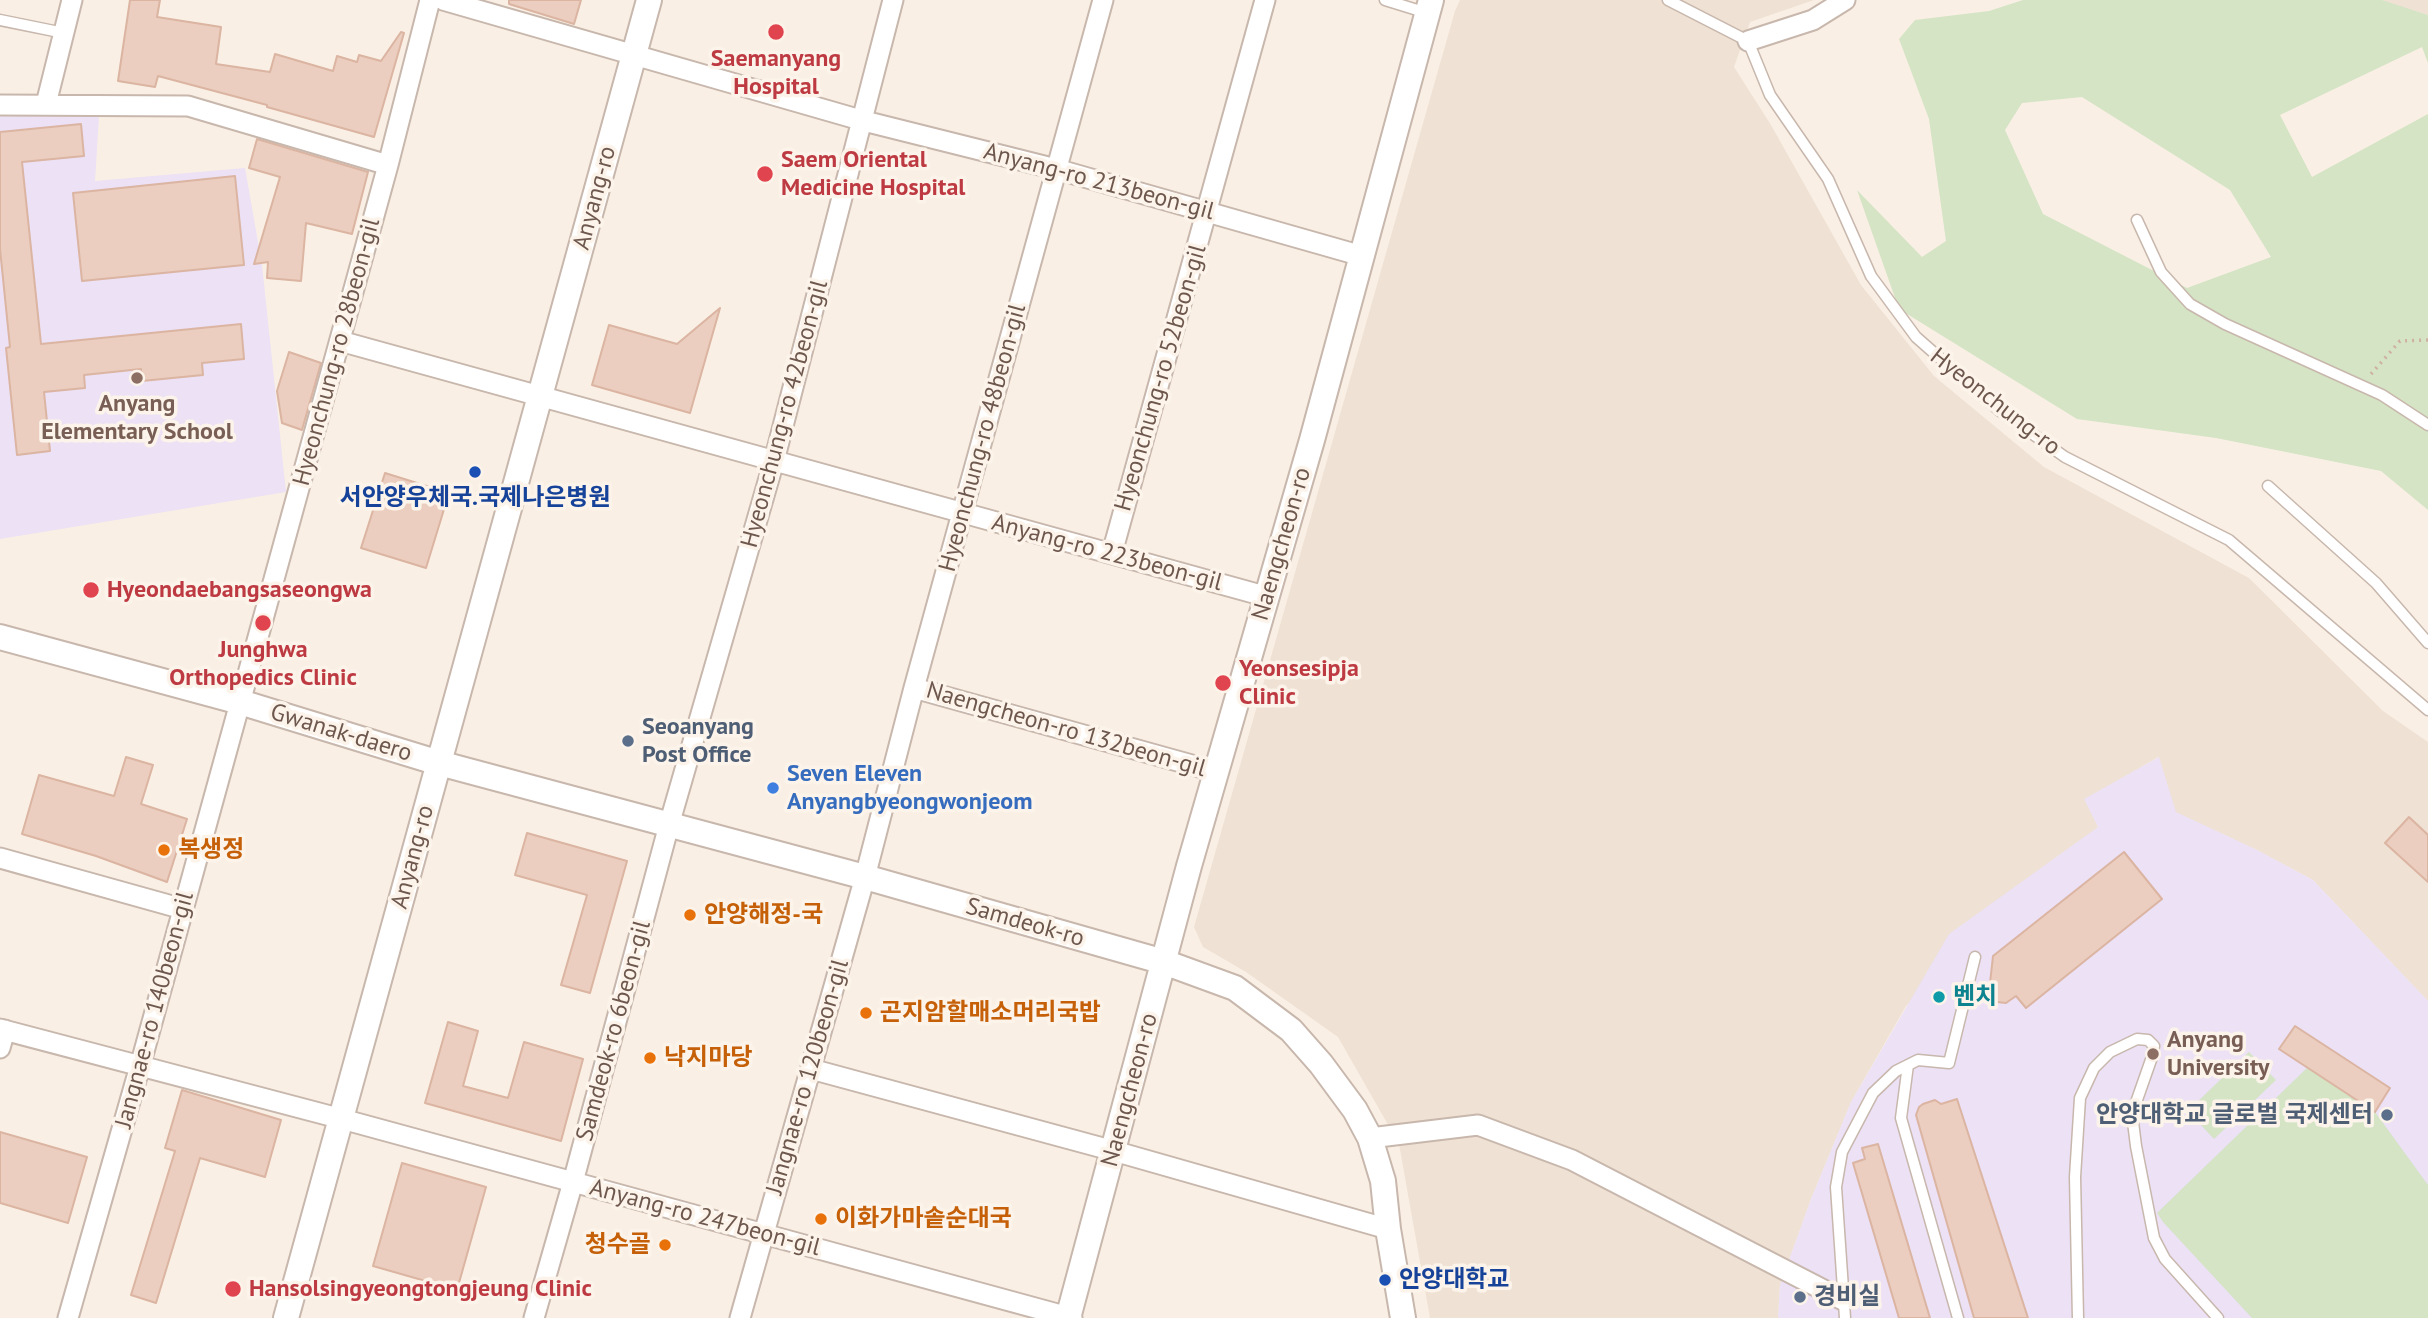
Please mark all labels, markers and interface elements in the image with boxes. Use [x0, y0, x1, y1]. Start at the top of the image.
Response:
marker: Saemanyang Hospital [766, 22, 786, 42]
place label: Saemanyang Hospital [711, 45, 841, 101]
street label: Anyang-ro 213beon-gil [981, 137, 1217, 227]
street label: Anyang-ro [567, 143, 623, 253]
place label: Saem Oriental Medicine Hospital [781, 146, 965, 202]
marker: Saem Oriental Medicine Hospital [755, 164, 775, 184]
street label: Hyeonchung-ro 28beon-gil [287, 215, 387, 489]
street label: Hyeonchung-ro 52beon-gil [1109, 241, 1213, 515]
street label: Hyeonchung-ro 42beon-gil [735, 277, 835, 551]
street label: Hyeonchung-ro 48beon-gil [933, 301, 1033, 575]
street label: Hyeonchung-ro [1924, 342, 2066, 462]
marker: Anyang Elementary School [129, 370, 145, 386]
place label: Anyang Elementary School [41, 390, 233, 446]
marker: 서안양우체국.국제나은병원 [467, 464, 483, 480]
street label: Naengcheon-ro [1246, 464, 1318, 624]
place label: 서안양우체국.국제나은병원 [340, 484, 610, 512]
street label: Anyang-ro 223beon-gil [989, 508, 1225, 598]
place label: Hyeondaebangsaseongwa [107, 576, 372, 604]
marker: Hyeondaebangsaseongwa [81, 580, 101, 600]
marker: Junghwa Orthopedics Clinic [253, 613, 273, 633]
place label: Junghwa Orthopedics Clinic [169, 636, 357, 692]
place label: Yeonsesipja Clinic [1239, 655, 1359, 711]
marker: Yeonsesipja Clinic [1213, 673, 1233, 693]
street label: Naengcheon-ro 132beon-gil [923, 676, 1209, 784]
street label: Gwanak-daero [267, 698, 415, 768]
place label: Seoanyang Post Office [642, 713, 754, 769]
marker: Seoanyang Post Office [620, 733, 636, 749]
place label: Seven Eleven Anyangbyeongwonjeom [787, 760, 1032, 816]
marker: Seven Eleven Anyangbyeongwonjeom [765, 780, 781, 796]
street label: Anyang-ro [385, 802, 441, 912]
place label: 복생정 [178, 836, 244, 864]
marker: 복생정 [156, 842, 172, 858]
street label: Jangnae-ro 140beon-gil [110, 889, 200, 1131]
street label: Samdeok-ro [962, 892, 1088, 954]
place label: 안양해정-국 [704, 901, 823, 929]
marker: 안양해정-국 [682, 907, 698, 923]
street label: Samdeok-ro 6beon-gil [571, 918, 657, 1144]
street label: Jangnae-ro 120beon-gil [761, 956, 855, 1198]
place label: 벤치 [1953, 983, 1997, 1011]
marker: 벤치 [1931, 989, 1947, 1005]
place label: 곤지암할매소머리국밥 [880, 999, 1101, 1027]
marker: 곤지암할매소머리국밥 [858, 1005, 874, 1021]
street label: Naengcheon-ro [1096, 1010, 1164, 1170]
place label: Anyang University [2167, 1026, 2269, 1082]
place label: 낙지마당 [664, 1044, 752, 1072]
marker: Anyang University [2145, 1046, 2161, 1062]
marker: 낙지마당 [642, 1050, 658, 1066]
place label: 안양대학교 글로벌 국제센터 [2096, 1101, 2373, 1129]
marker: 안양대학교 글로벌 국제센터 [2379, 1107, 2395, 1123]
street label: Anyang-ro 247beon-gil [587, 1173, 823, 1263]
place label: 이화가마솥순대국 [835, 1205, 1012, 1233]
marker: 이화가마솥순대국 [813, 1211, 829, 1227]
place label: 청수골 [585, 1231, 651, 1259]
marker: 청수골 [657, 1237, 673, 1253]
place label: 안양대학교 [1399, 1266, 1509, 1294]
marker: 안양대학교 [1377, 1272, 1393, 1288]
place label: Hansolsingyeongtongjeung Clinic [249, 1275, 592, 1303]
marker: Hansolsingyeongtongjeung Clinic [223, 1279, 243, 1299]
place label: 경비실 [1814, 1283, 1880, 1311]
marker: 경비실 [1792, 1289, 1808, 1305]

